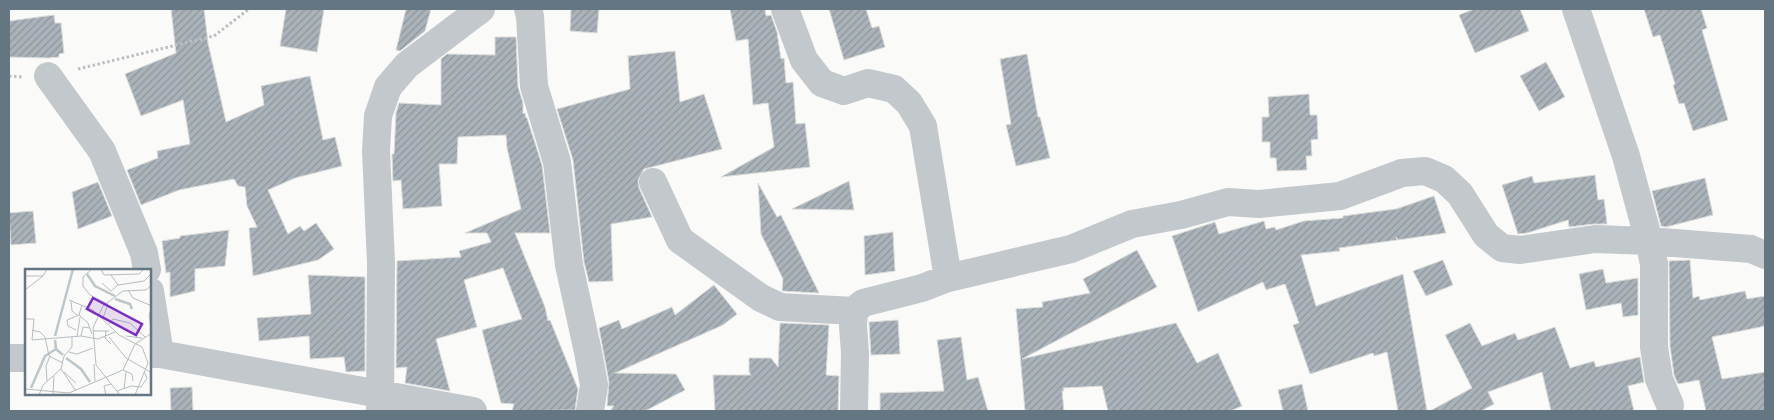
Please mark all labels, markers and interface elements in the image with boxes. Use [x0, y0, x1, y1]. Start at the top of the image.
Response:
inset map [25, 269, 151, 395]

